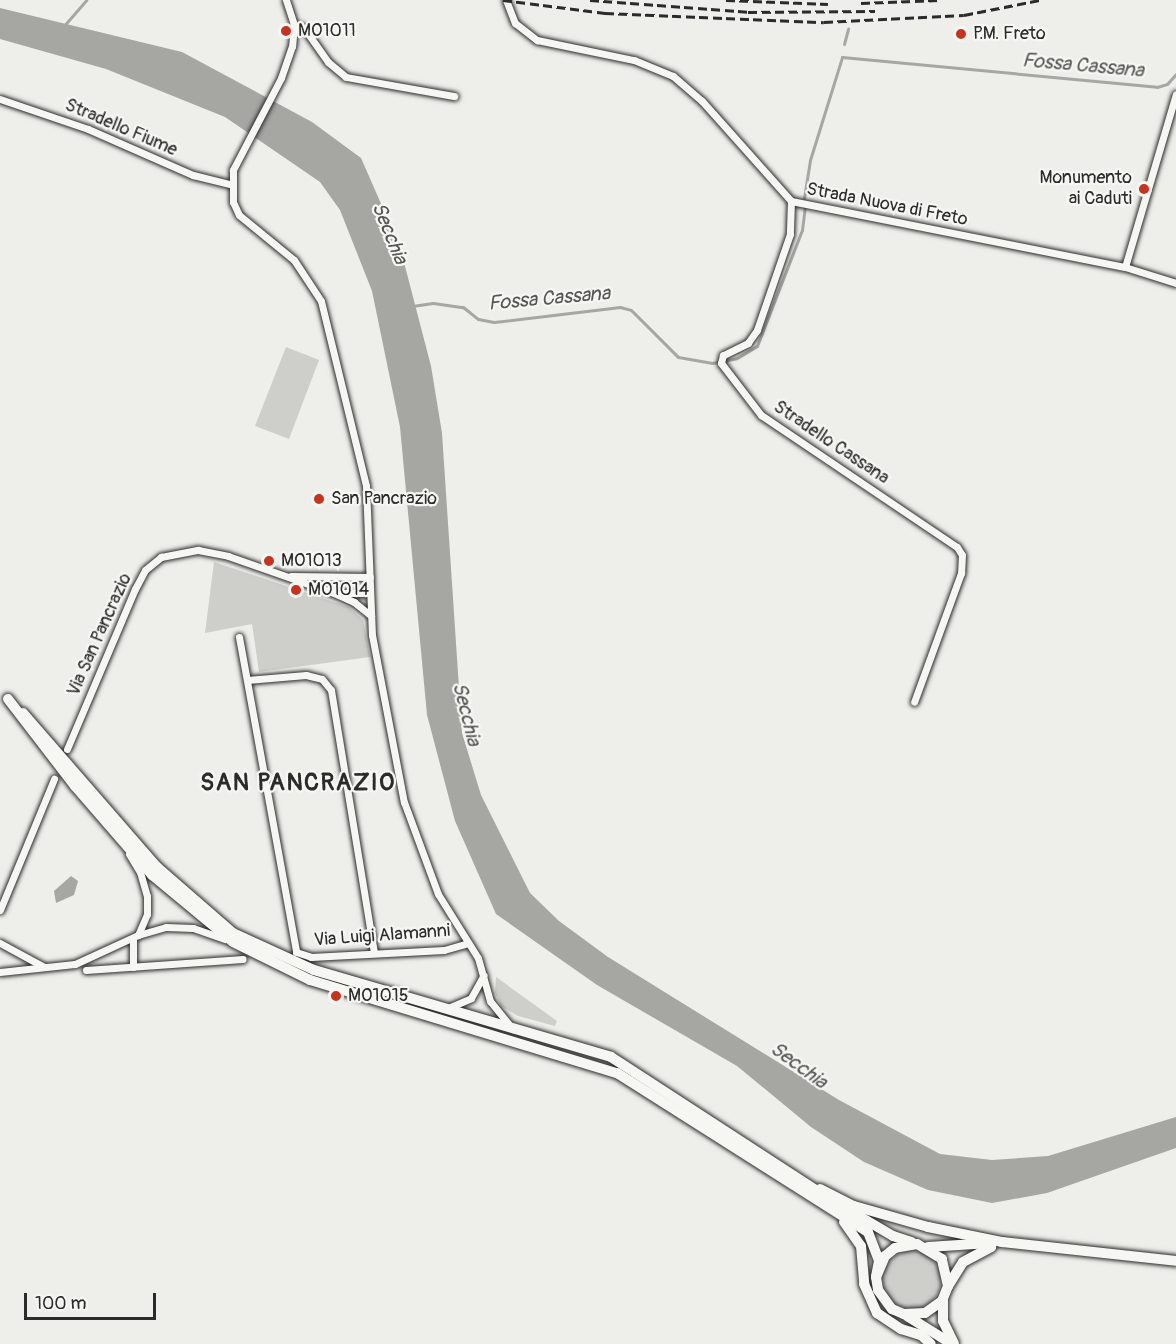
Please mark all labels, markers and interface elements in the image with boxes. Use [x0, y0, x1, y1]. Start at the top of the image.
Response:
place label: MO1011 [298, 20, 356, 42]
place label: P.M. Freto [973, 23, 1046, 45]
marker: MO1011 [279, 24, 293, 38]
marker: P.M. Freto [954, 27, 968, 41]
water label: Fossa Cassana [1021, 48, 1145, 82]
street label: Stradello Fiume [62, 95, 180, 161]
place label: Monumento ai Caduti [1039, 168, 1132, 210]
street label: Strada Nuova di Freto [805, 179, 969, 231]
marker: Monumento ai Caduti [1137, 182, 1151, 196]
water label: Secchia [367, 199, 413, 267]
water label: Fossa Cassana [487, 281, 611, 315]
street label: Stradello Cassana [769, 396, 893, 490]
place label: San Pancrazio [331, 488, 437, 510]
marker: San Pancrazio [312, 492, 326, 506]
place label: MO1013 [281, 550, 342, 572]
marker: MO1013 [262, 554, 276, 568]
street label: Via San Pancrazio [63, 570, 137, 700]
place label: MO1014 [308, 579, 369, 601]
marker: MO1014 [289, 583, 303, 597]
water label: Secchia [448, 680, 486, 748]
district label: SAN PANCRAZIO [200, 769, 396, 797]
street label: Via Luigi Alamanni [313, 920, 451, 952]
place label: MO1015 [348, 985, 409, 1007]
marker: MO1015 [329, 989, 343, 1003]
water label: Secchia [766, 1036, 832, 1094]
scale bar [27, 1281, 159, 1319]
text: 100 m [35, 1292, 87, 1315]

